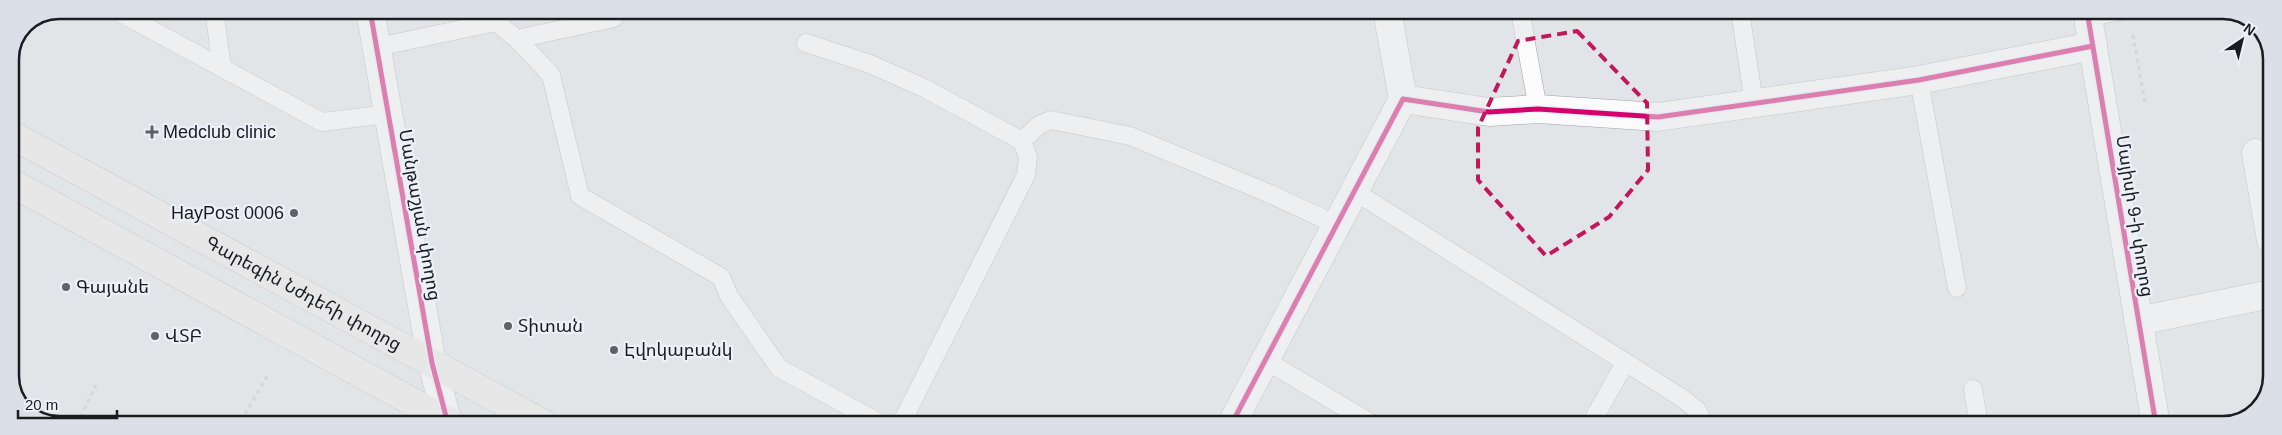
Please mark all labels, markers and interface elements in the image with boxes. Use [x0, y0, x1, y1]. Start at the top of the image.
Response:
north arrow [2217, 15, 2267, 65]
text: N [2241, 20, 2258, 39]
place label: Medclub clinic [163, 122, 276, 142]
marker: Medclub clinic [145, 125, 159, 139]
street label: Մանթաշյան փողոց [395, 128, 445, 302]
street label: Մայիսի 9-ի փողոց [2112, 134, 2158, 298]
place label: HayPost 0006 [171, 203, 284, 223]
marker: HayPost 0006 [288, 207, 300, 219]
street label: Գարեգին Նժդեհի փողոց [202, 232, 405, 355]
place label: Գայանե [76, 277, 149, 297]
marker: Գայանե [60, 281, 72, 293]
place label: Տիտան [518, 316, 583, 336]
marker: Տիտան [502, 320, 514, 332]
place label: ՎՏԲ [165, 326, 202, 346]
marker: ՎՏԲ [149, 330, 161, 342]
place label: Էվոկաբանկ [624, 340, 733, 360]
marker: Էվոկաբանկ [608, 344, 620, 356]
scale bar [18, 388, 116, 420]
text: 20 m [25, 396, 58, 413]

